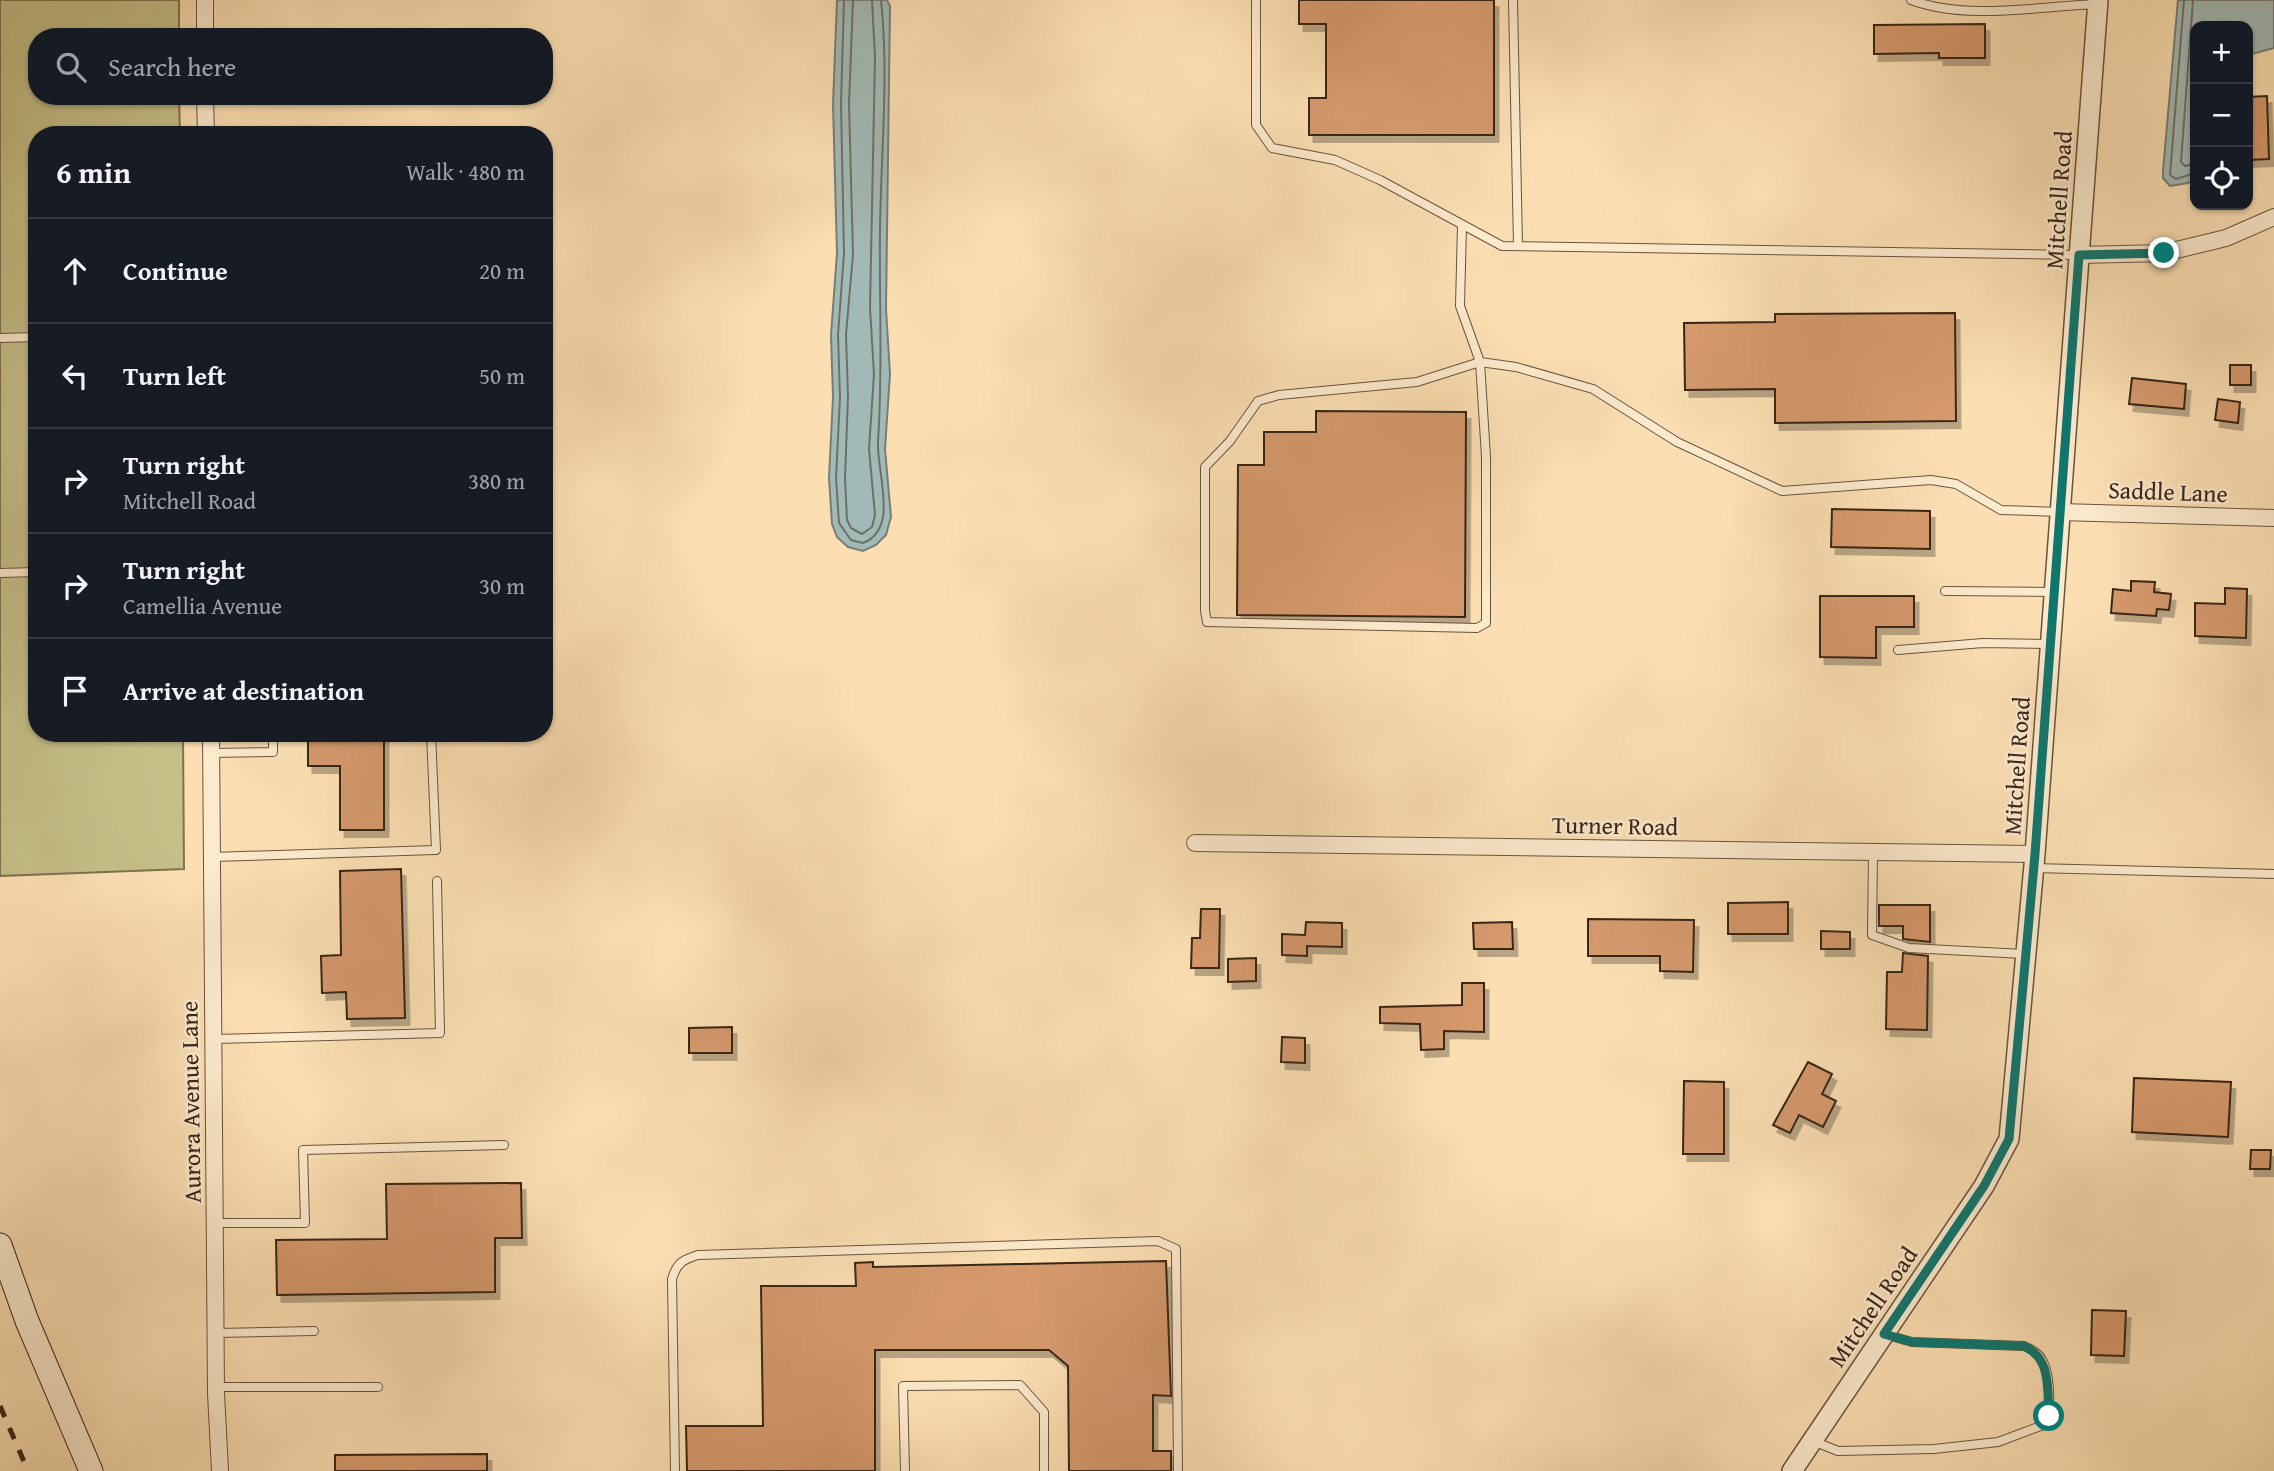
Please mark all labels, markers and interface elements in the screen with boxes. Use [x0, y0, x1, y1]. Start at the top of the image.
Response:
map controls [2190, 21, 2253, 210]
button: + [2190, 21, 2253, 84]
search box [28, 28, 553, 105]
text: Search here [108, 47, 236, 86]
icon: search [52, 48, 90, 86]
button: − [2190, 84, 2253, 147]
street label: Mitchell Road [2036, 129, 2081, 270]
button: locate [2190, 147, 2253, 210]
text: 6 min [56, 150, 131, 194]
text: Walk · 480 m [406, 155, 525, 188]
route end [2148, 237, 2179, 268]
text: Continue [123, 251, 228, 290]
icon: ahead [56, 252, 94, 290]
text: 20 m [479, 254, 525, 287]
text: Turn left [123, 356, 226, 395]
icon: left [56, 357, 94, 395]
text: 50 m [479, 359, 525, 392]
text: Turn right [123, 445, 245, 484]
icon: right [56, 462, 94, 500]
text: 380 m [468, 464, 525, 497]
street label: Saddle Lane [2108, 472, 2228, 511]
text: Mitchell Road [123, 484, 256, 517]
text: Turn right [123, 550, 245, 589]
icon: right [56, 567, 94, 605]
text: 30 m [479, 569, 525, 602]
text: Camellia Avenue [123, 589, 282, 622]
text: Arrive at destination [123, 671, 364, 710]
icon: arrive [56, 672, 94, 710]
street label: Mitchell Road [1994, 695, 2039, 836]
street label: Turner Road [1551, 807, 1679, 844]
street label: Aurora Avenue Lane [171, 1001, 210, 1204]
street label: Mitchell Road [1819, 1239, 1926, 1374]
route start [2033, 1400, 2064, 1431]

